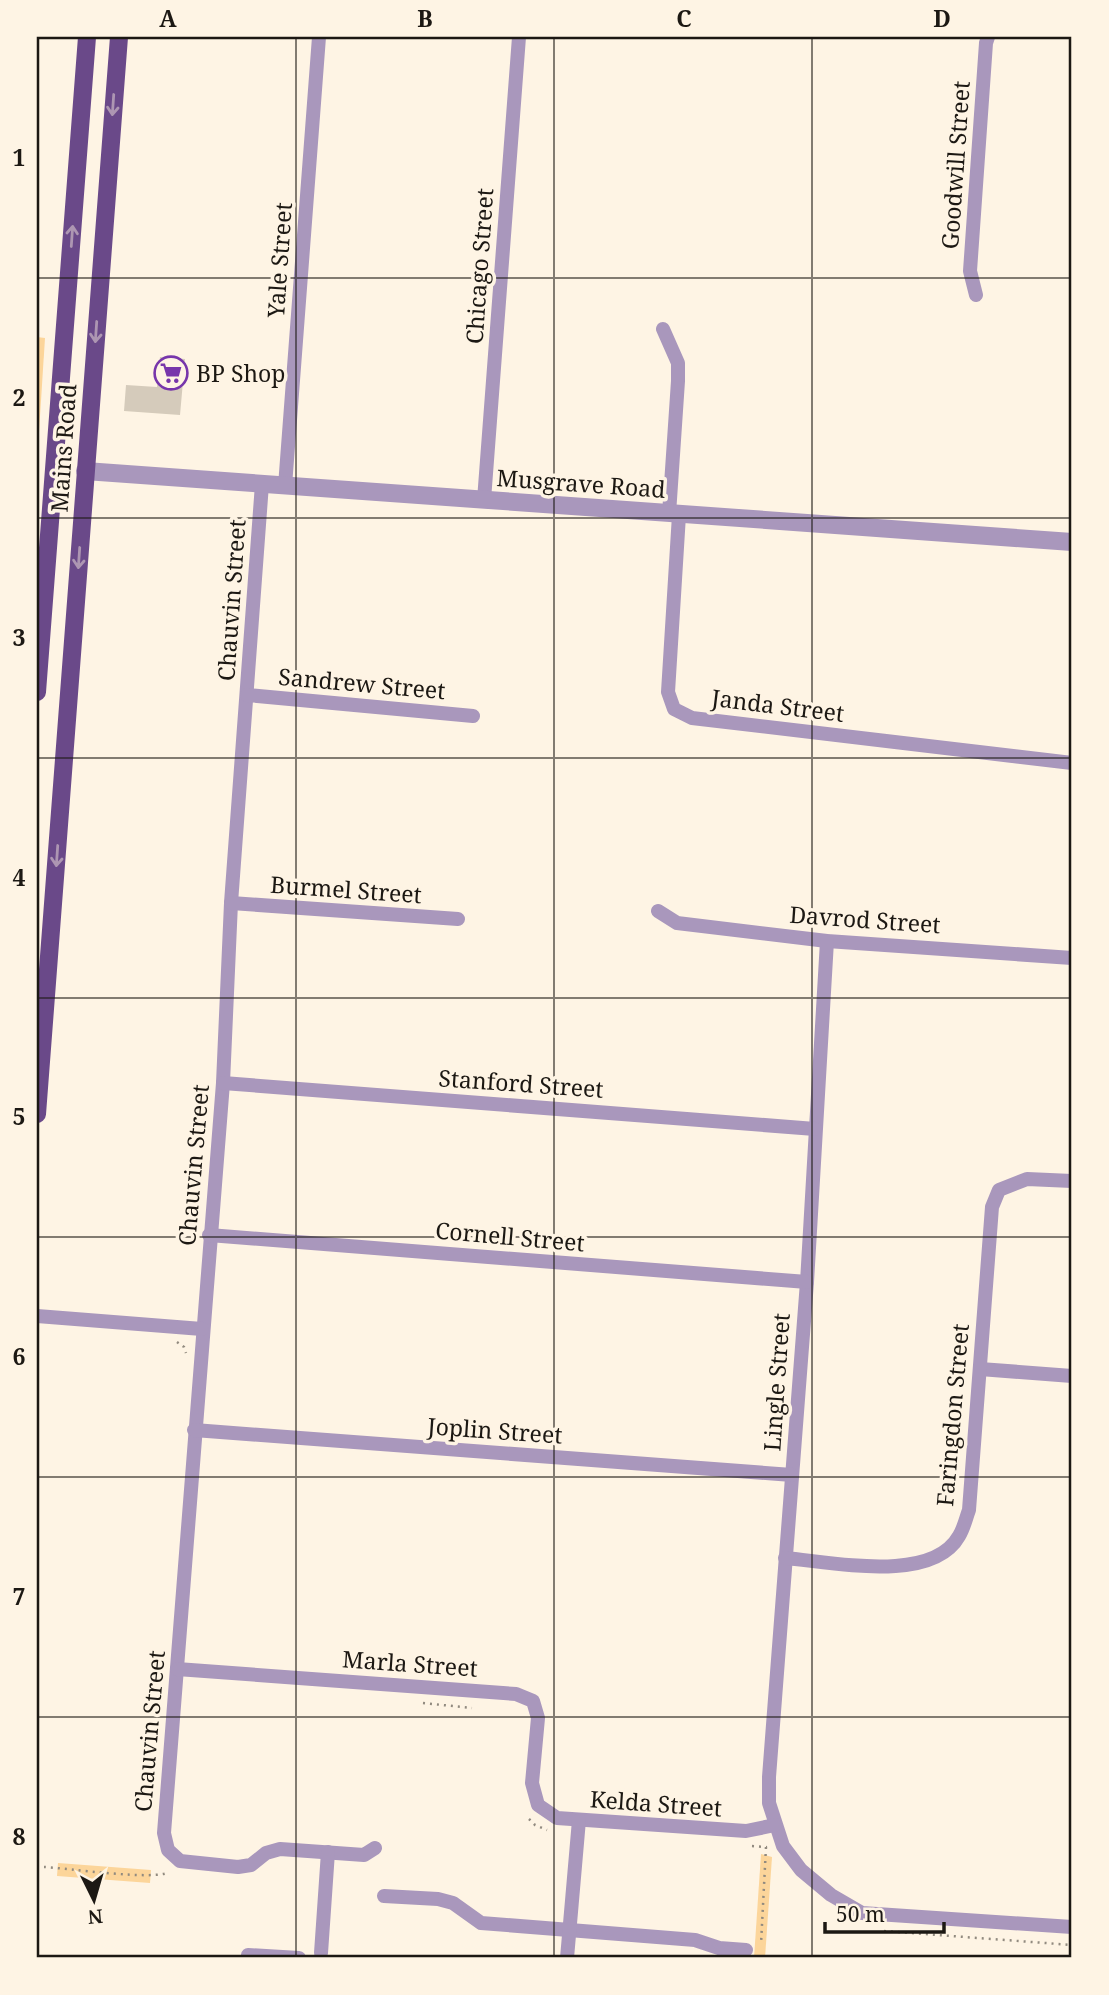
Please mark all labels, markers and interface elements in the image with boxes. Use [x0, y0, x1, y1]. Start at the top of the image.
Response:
text: A [159, 2, 177, 34]
text: B [417, 2, 433, 34]
text: C [676, 2, 692, 34]
text: D [933, 2, 951, 34]
street label: Goodwill Street [933, 80, 977, 250]
one-way arrow [106, 93, 119, 116]
text: 1 [13, 141, 26, 173]
street label: Chicago Street [458, 187, 500, 345]
street label: Yale Street [259, 201, 299, 320]
one-way arrow [66, 225, 79, 247]
one-way arrow [89, 320, 102, 342]
supermarket icon: BP Shop [152, 354, 190, 392]
place label: BP Shop [196, 357, 285, 389]
text: 2 [13, 381, 26, 413]
street label: Mains Road [43, 383, 83, 513]
street label: Musgrave Road [495, 461, 667, 505]
street label: Chauvin Street [209, 518, 253, 682]
one-way arrow [72, 547, 85, 569]
text: 3 [13, 621, 26, 653]
street label: Sandrew Street [277, 660, 447, 706]
street label: Janda Street [709, 681, 846, 729]
one-way arrow [50, 844, 63, 866]
text: 4 [13, 861, 26, 893]
street label: Burmel Street [269, 868, 423, 910]
street label: Davrod Street [788, 898, 942, 940]
street label: Stanford Street [437, 1061, 605, 1105]
street label: Chauvin Street [170, 1083, 216, 1247]
text: 5 [13, 1100, 26, 1132]
street label: Cornell Street [434, 1214, 586, 1258]
street label: Lingle Street [755, 1312, 797, 1452]
street label: Faringdon Street [928, 1322, 976, 1508]
text: 6 [13, 1340, 26, 1372]
street label: Joplin Street [426, 1409, 563, 1451]
text: 7 [13, 1580, 26, 1612]
street label: Marla Street [341, 1642, 479, 1684]
street label: Chauvin Street [126, 1649, 172, 1813]
street label: Kelda Street [589, 1782, 723, 1824]
text: 8 [13, 1820, 26, 1852]
north arrow [60, 1866, 130, 1936]
scale bar [825, 1890, 944, 1934]
text: 50 m [836, 1900, 885, 1928]
text: N [87, 1903, 104, 1931]

